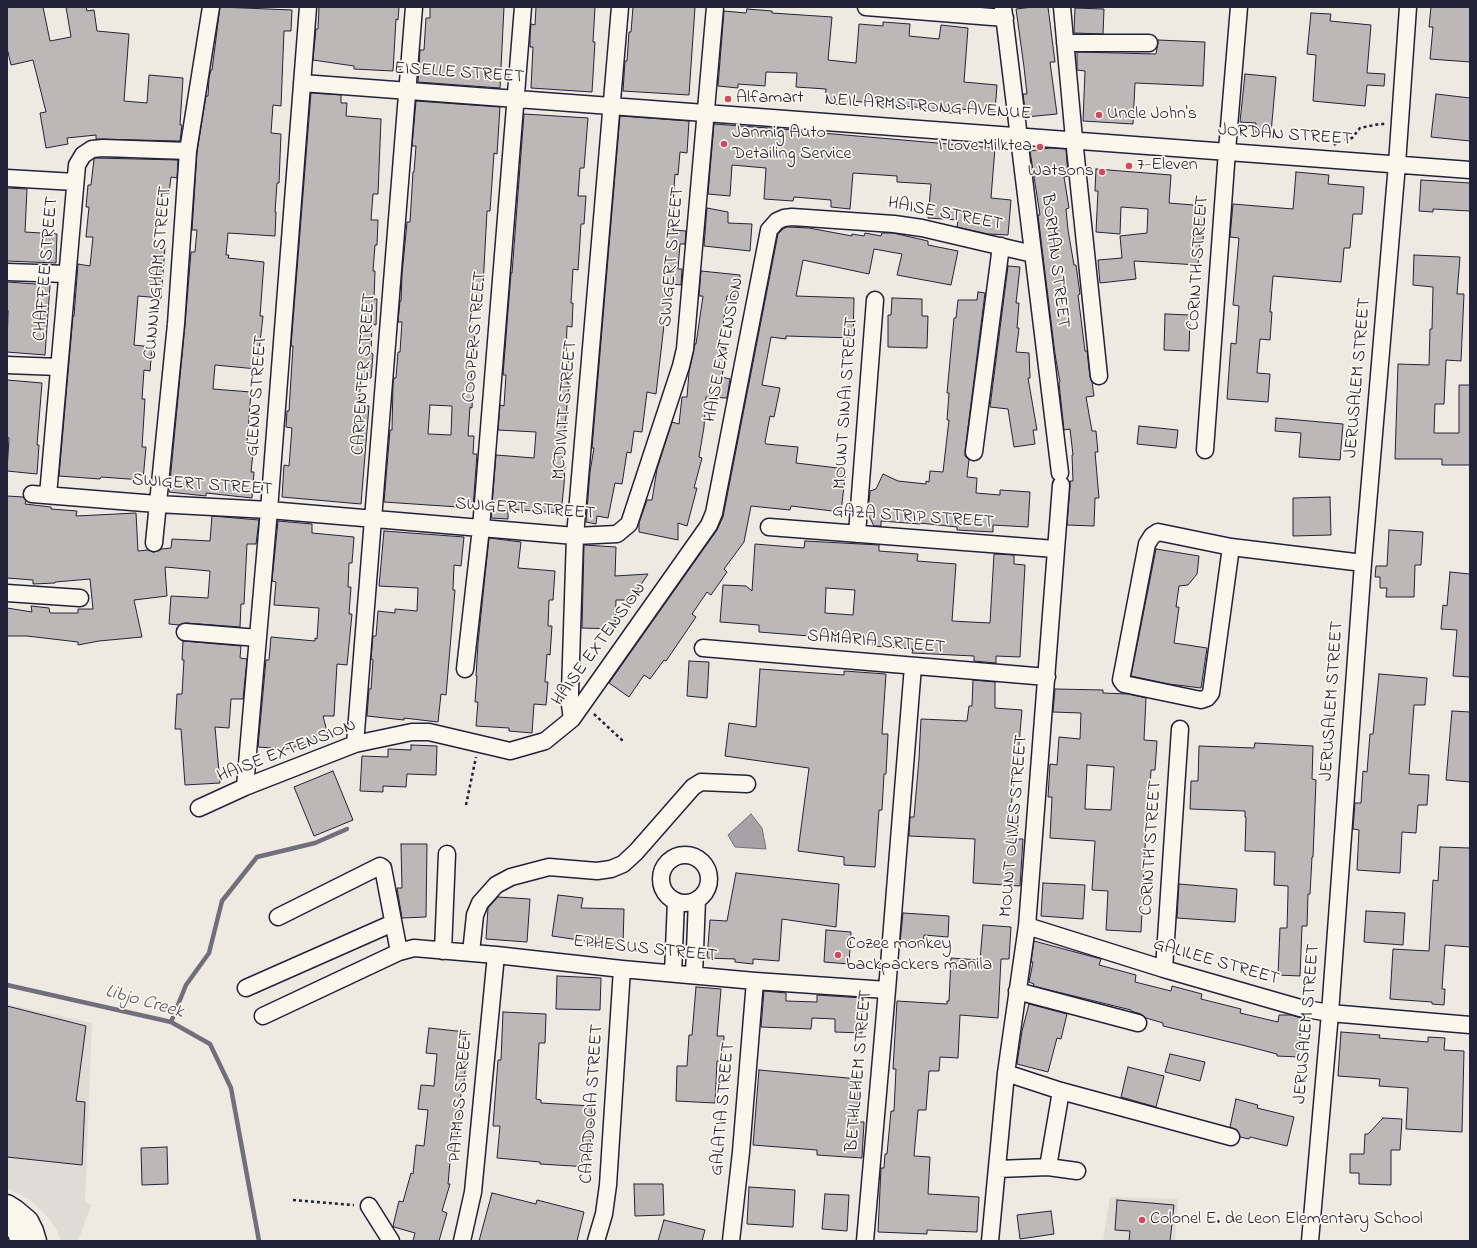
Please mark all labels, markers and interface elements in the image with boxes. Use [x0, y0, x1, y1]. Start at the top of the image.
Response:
street label: EISELLE STREET [393, 59, 525, 89]
place label: Alfamart [736, 88, 803, 110]
street label: NEIL ARMSTRONG AVENUE [824, 90, 1032, 126]
marker: Alfamart [723, 94, 733, 104]
place label: Uncle John's [1107, 104, 1197, 126]
marker: Uncle John's [1094, 110, 1104, 120]
street label: JORDAN STREET [1217, 121, 1353, 151]
place label: Janmig Auto Detailing Service [732, 123, 851, 166]
place label: I Love Milktea [938, 136, 1032, 158]
marker: Janmig Auto Detailing Service [719, 139, 729, 149]
marker: I Love Milktea [1035, 142, 1045, 152]
place label: 7-Eleven [1137, 155, 1198, 177]
place label: Watsons [1028, 161, 1094, 183]
marker: 7-Eleven [1124, 161, 1134, 171]
marker: Watsons [1097, 167, 1107, 177]
street label: CUNNINGHAM STREET [141, 185, 177, 361]
street label: SWIGERT STREET [656, 186, 690, 328]
street label: BORMAN STREET [1035, 192, 1073, 330]
street label: HAISE STREET [886, 193, 1004, 237]
street label: CORINTH STREET [1183, 195, 1215, 331]
street label: CHAFFEE STREET [30, 196, 64, 342]
street label: COOPER STREET [460, 270, 492, 404]
street label: HAISE EXTENSION [700, 276, 750, 424]
street label: CARPENTER STREET [349, 292, 381, 456]
street label: JERUSALEM STREET [1341, 297, 1377, 459]
street label: MOUNT SINAI STREET [830, 316, 864, 490]
street label: GLENN STREET [243, 335, 273, 457]
street label: MCDIVITT STREET [549, 339, 583, 481]
street label: SWIGERT STREET [131, 470, 273, 502]
street label: SWIGERT STREET [454, 494, 596, 526]
street label: GAZA STRIP STREET [831, 502, 995, 534]
street label: HAISE EXTENSION [548, 579, 652, 711]
street label: JERUSALEM STREET [1317, 620, 1349, 782]
street label: SAMARIA SRTEET [806, 626, 946, 660]
street label: HAISE EXTENSION [214, 716, 360, 788]
street label: MOUNT OLIVES STREET [996, 734, 1034, 918]
street label: CORINTH STREET [1136, 780, 1168, 916]
street label: EPHESUS STREET [572, 932, 718, 968]
place label: Cozee monkey backpackers manila [846, 934, 992, 976]
street label: GALILEE STREET [1150, 935, 1282, 991]
street label: JERUSALEM STREET [1290, 943, 1326, 1105]
marker: Cozee monkey backpackers manila [833, 950, 843, 960]
water label: Libjo Creek [102, 981, 186, 1025]
street label: BETHLEHEM STREET [842, 989, 878, 1153]
street label: CAPADOCIA STREET [577, 1023, 609, 1185]
street label: PATMOS STREET [445, 1029, 479, 1163]
street label: GALATIA STREET [707, 1041, 741, 1177]
place label: Colonel E. de Leon Elementary School [1150, 1209, 1423, 1231]
marker: Colonel E. de Leon Elementary School [1137, 1215, 1147, 1225]

